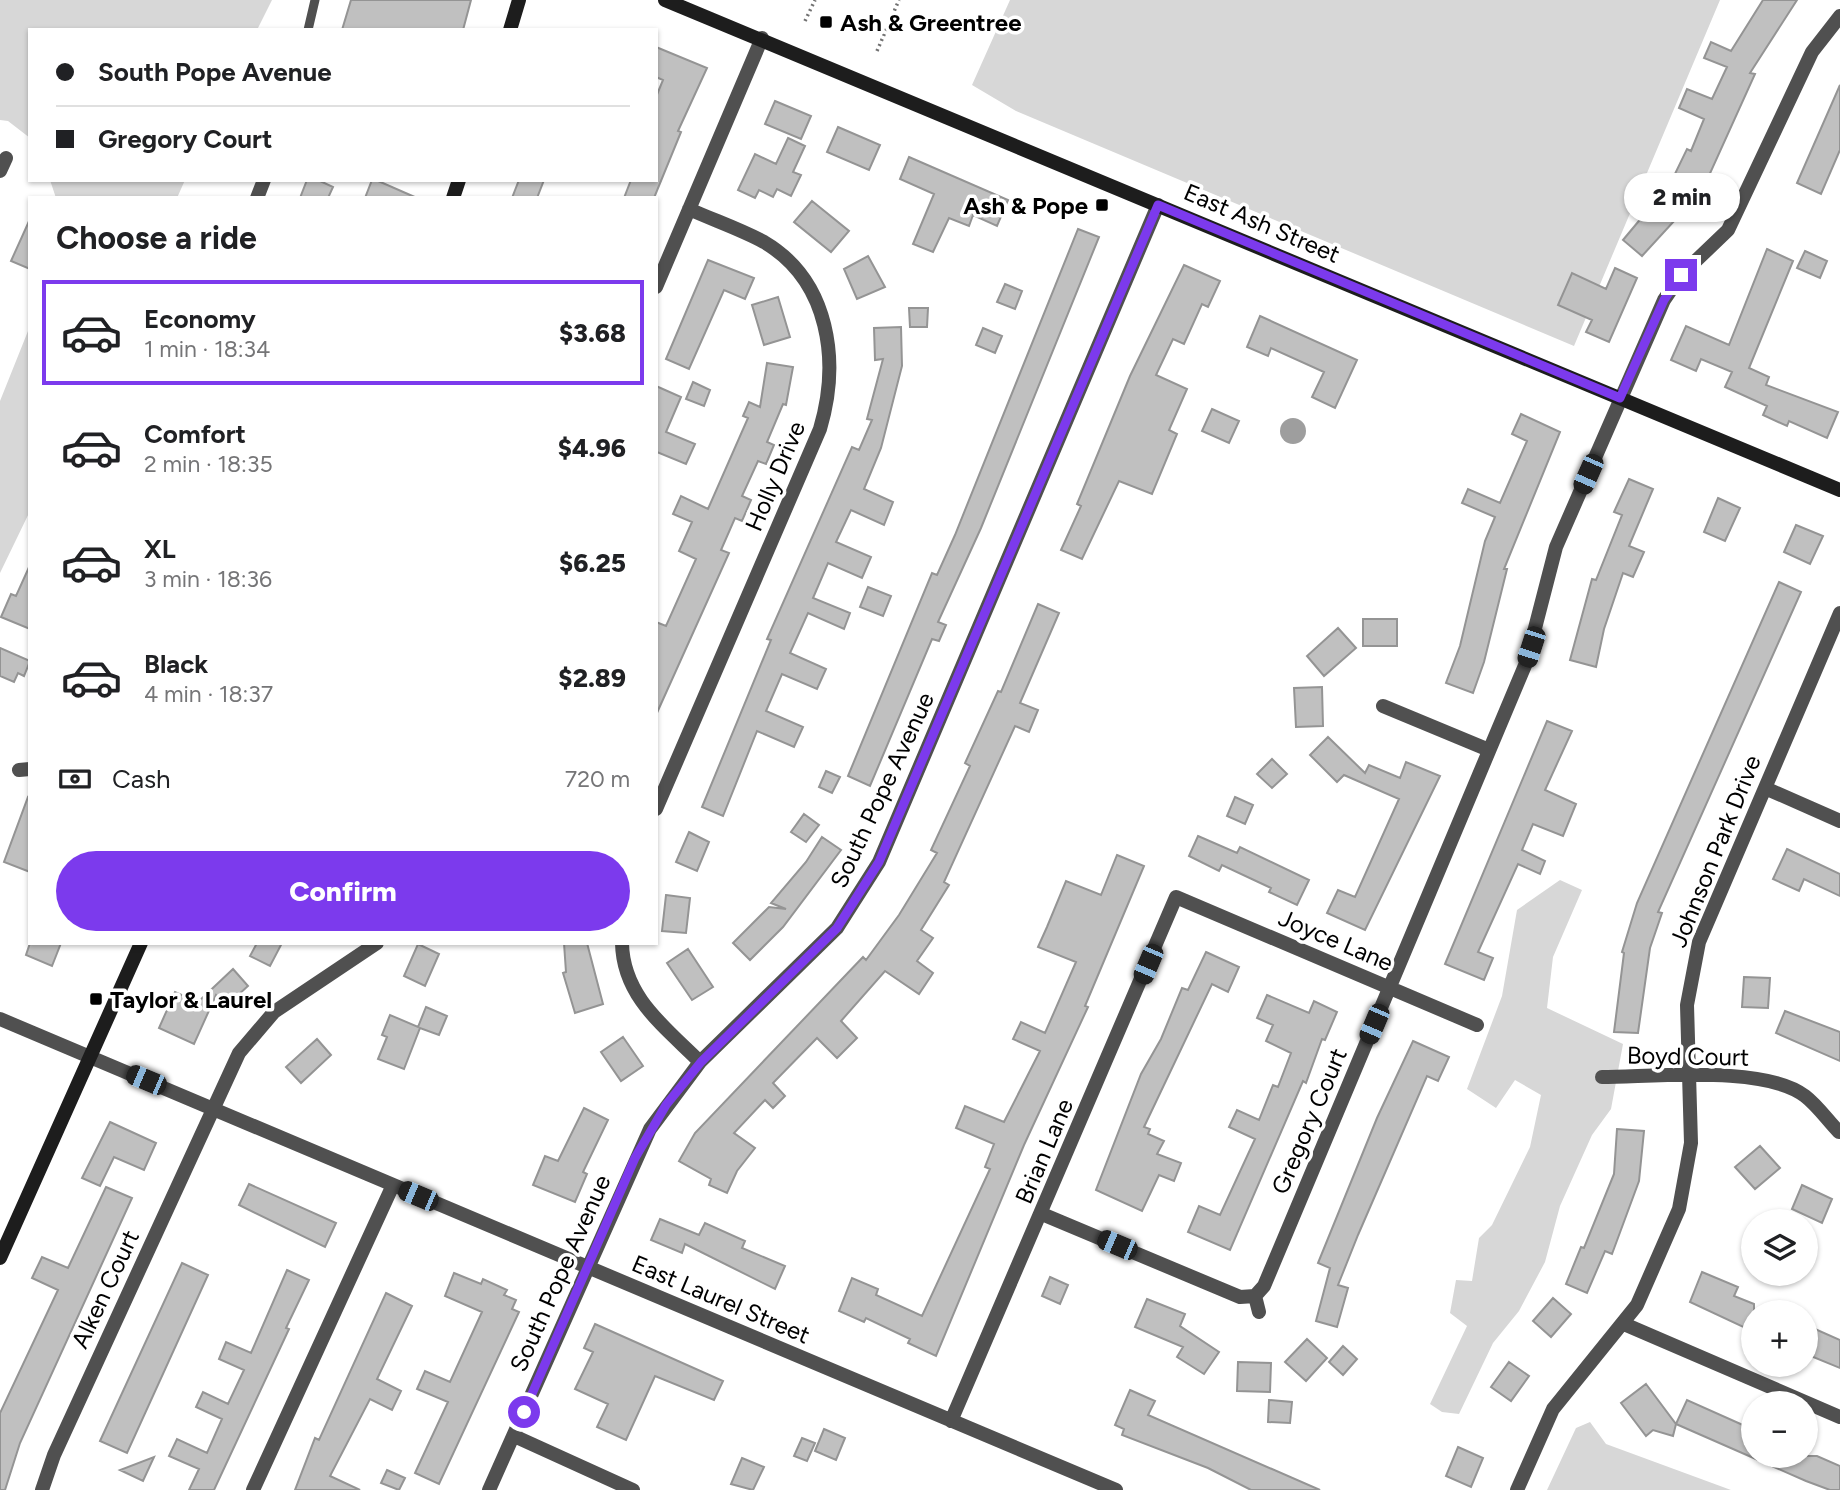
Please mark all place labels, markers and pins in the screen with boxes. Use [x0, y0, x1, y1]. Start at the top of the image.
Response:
place label: Ash & Greentree [840, 8, 1021, 37]
marker: Ash & Greentree [818, 14, 834, 30]
place label: Ash & Pope [963, 191, 1088, 220]
marker: Ash & Pope [1094, 197, 1110, 213]
place label: Taylor & Laurel [110, 985, 272, 1014]
marker: Taylor & Laurel [88, 991, 104, 1007]

